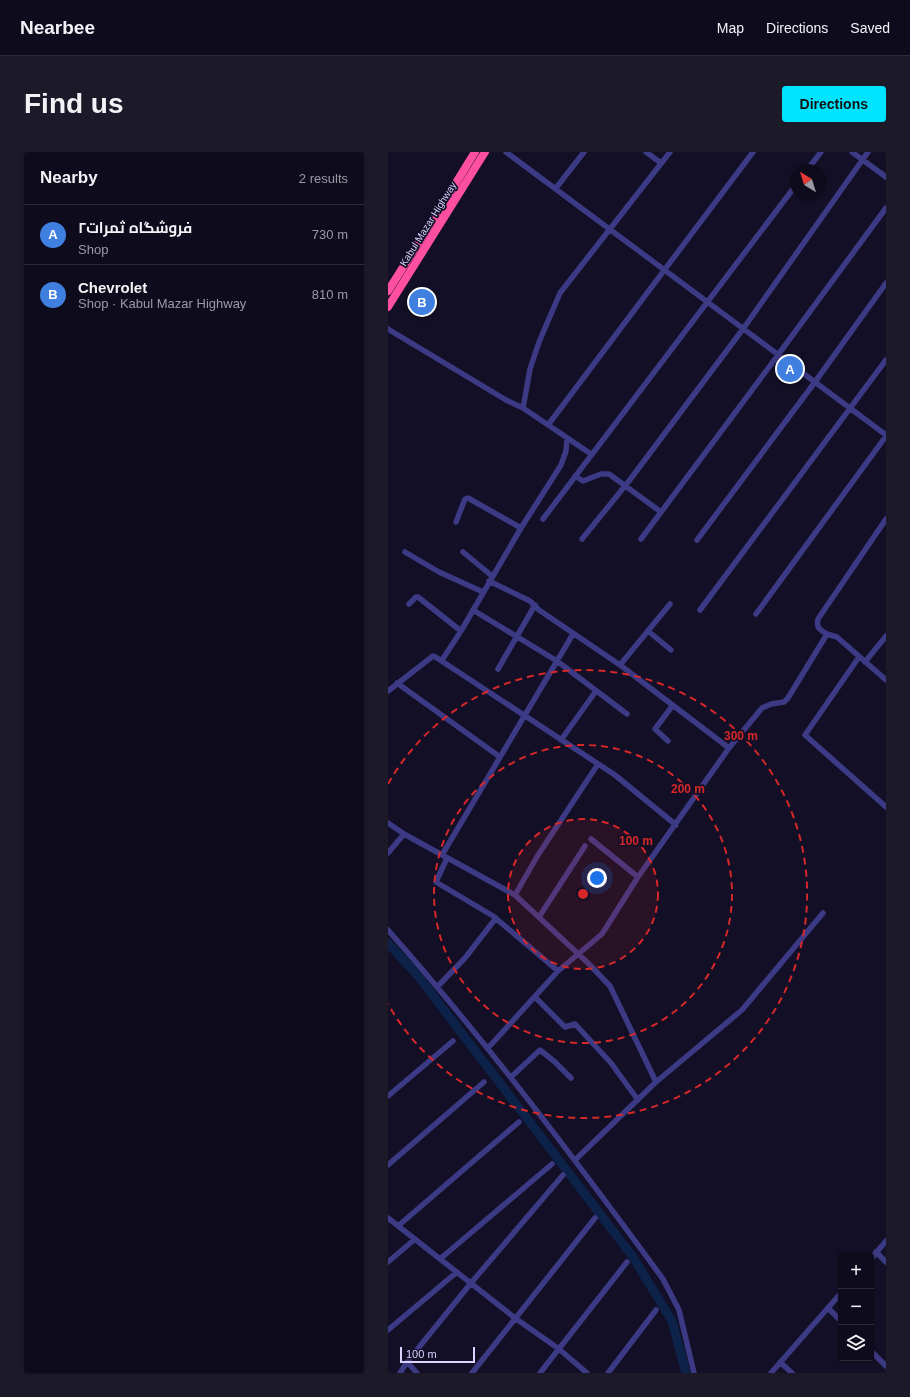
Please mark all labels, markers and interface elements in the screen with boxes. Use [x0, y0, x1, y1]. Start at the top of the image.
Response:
text: Nearbee [20, 17, 95, 38]
text: Map [717, 20, 744, 36]
text: Directions [766, 20, 828, 36]
text: Saved [850, 20, 890, 36]
button: Directions [782, 86, 886, 122]
text: Find us [24, 88, 124, 119]
north arrow [790, 164, 826, 200]
text: Nearby [40, 168, 98, 187]
text: 2 results [299, 171, 348, 186]
street label: Kabul Mazar Highway [398, 180, 458, 268]
text: فروشگاه ثمرات٢ [78, 219, 192, 236]
text: A [48, 227, 58, 242]
text: 730 m [312, 227, 348, 242]
text: Shop [78, 242, 108, 257]
text: Chevrolet [78, 279, 147, 296]
text: B [48, 287, 58, 302]
text: 810 m [312, 287, 348, 302]
pin: B [409, 287, 435, 317]
text: Shop · Kabul Mazar Highway [78, 296, 246, 311]
pin: A [777, 354, 803, 384]
text: 300 m [724, 729, 758, 743]
text: 200 m [671, 782, 705, 796]
text: 100 m [619, 834, 653, 848]
your location [587, 868, 607, 888]
centre of rings [576, 887, 590, 901]
map controls [838, 1253, 874, 1361]
button: + [838, 1253, 874, 1289]
button: − [838, 1289, 874, 1325]
button: layers [838, 1325, 874, 1361]
scale bar [400, 1345, 475, 1364]
text: 100 m [406, 1348, 437, 1360]

